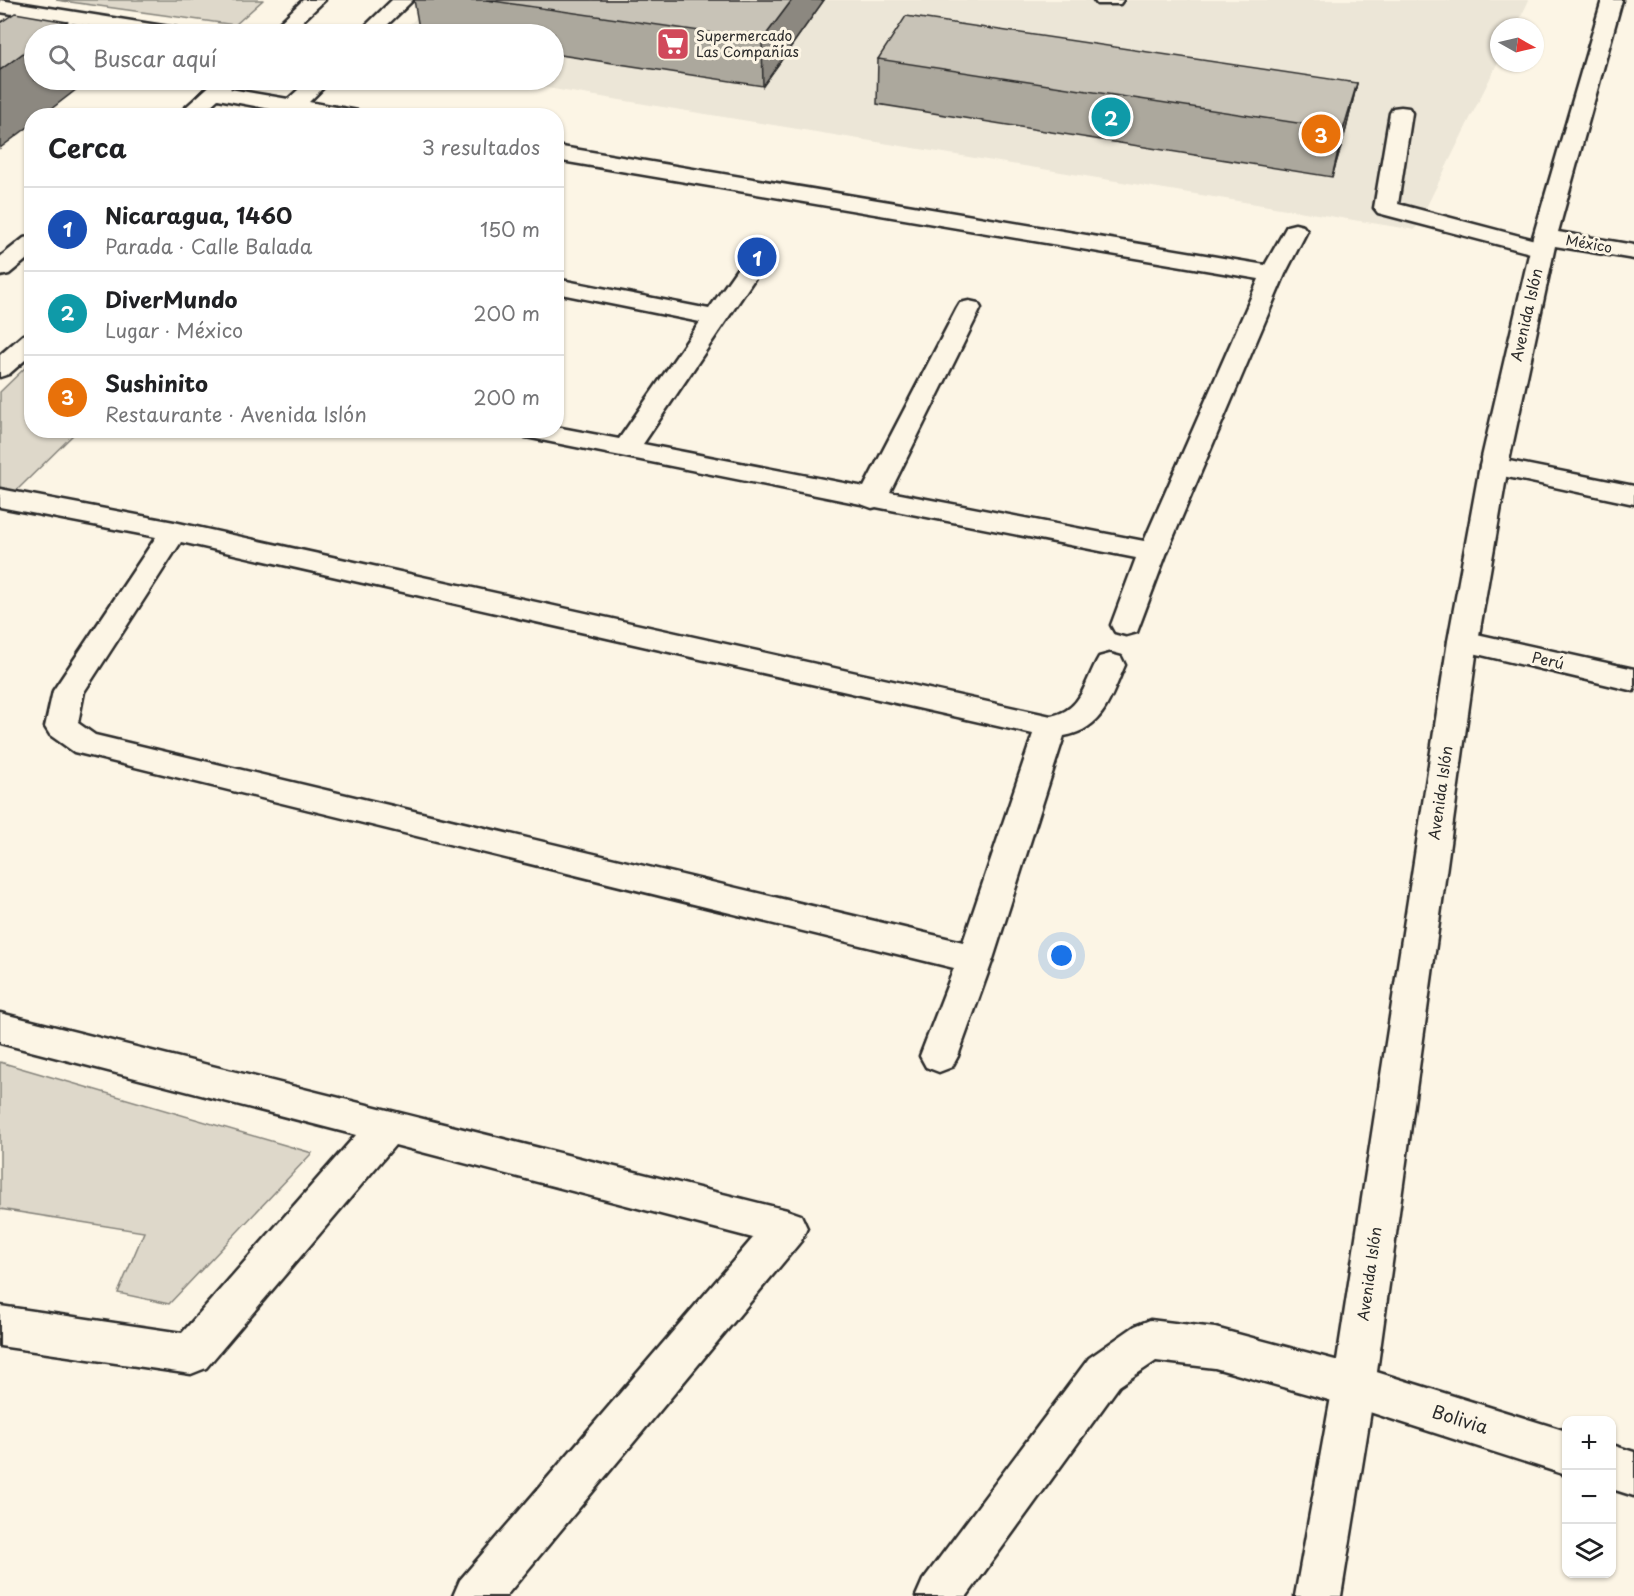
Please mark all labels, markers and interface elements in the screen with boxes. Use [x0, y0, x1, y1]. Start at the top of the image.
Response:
north arrow [1490, 18, 1544, 72]
search box [24, 24, 564, 90]
place label: Supermercado Las Compañías [696, 25, 799, 62]
supermarket icon: Supermercado Las Compañías [655, 26, 691, 62]
icon: search [45, 41, 78, 74]
text: Buscar aquí [93, 41, 217, 74]
pin: 2 [1092, 94, 1130, 140]
pin: 3 [1302, 112, 1340, 156]
text: Cerca [48, 128, 127, 167]
text: 3 resultados [422, 132, 540, 162]
text: Nicaragua, 1460 [105, 198, 292, 231]
text: 1 [63, 214, 72, 244]
text: 150 m [480, 214, 540, 244]
street label: México [1564, 229, 1614, 258]
text: Parada · Calle Balada [105, 231, 312, 261]
pin: 1 [738, 234, 777, 280]
street label: Avenida Islón [1504, 266, 1547, 363]
text: DiverMundo [105, 282, 238, 315]
text: 2 [60, 298, 75, 328]
text: 200 m [473, 298, 540, 328]
text: Lugar · México [105, 315, 243, 345]
text: Sushinito [105, 366, 208, 399]
text: 3 [61, 382, 74, 412]
text: 200 m [473, 382, 540, 412]
text: Restaurante · Avenida Islón [105, 399, 367, 429]
street label: Perú [1530, 645, 1567, 674]
street label: Avenida Islón [1422, 744, 1457, 841]
your location [1047, 941, 1076, 970]
street label: Avenida Islón [1351, 1225, 1386, 1322]
street label: Bolivia [1429, 1397, 1492, 1440]
map controls [1562, 1416, 1616, 1578]
button: + [1562, 1416, 1616, 1470]
button: − [1562, 1470, 1616, 1524]
button: layers [1562, 1524, 1616, 1578]

